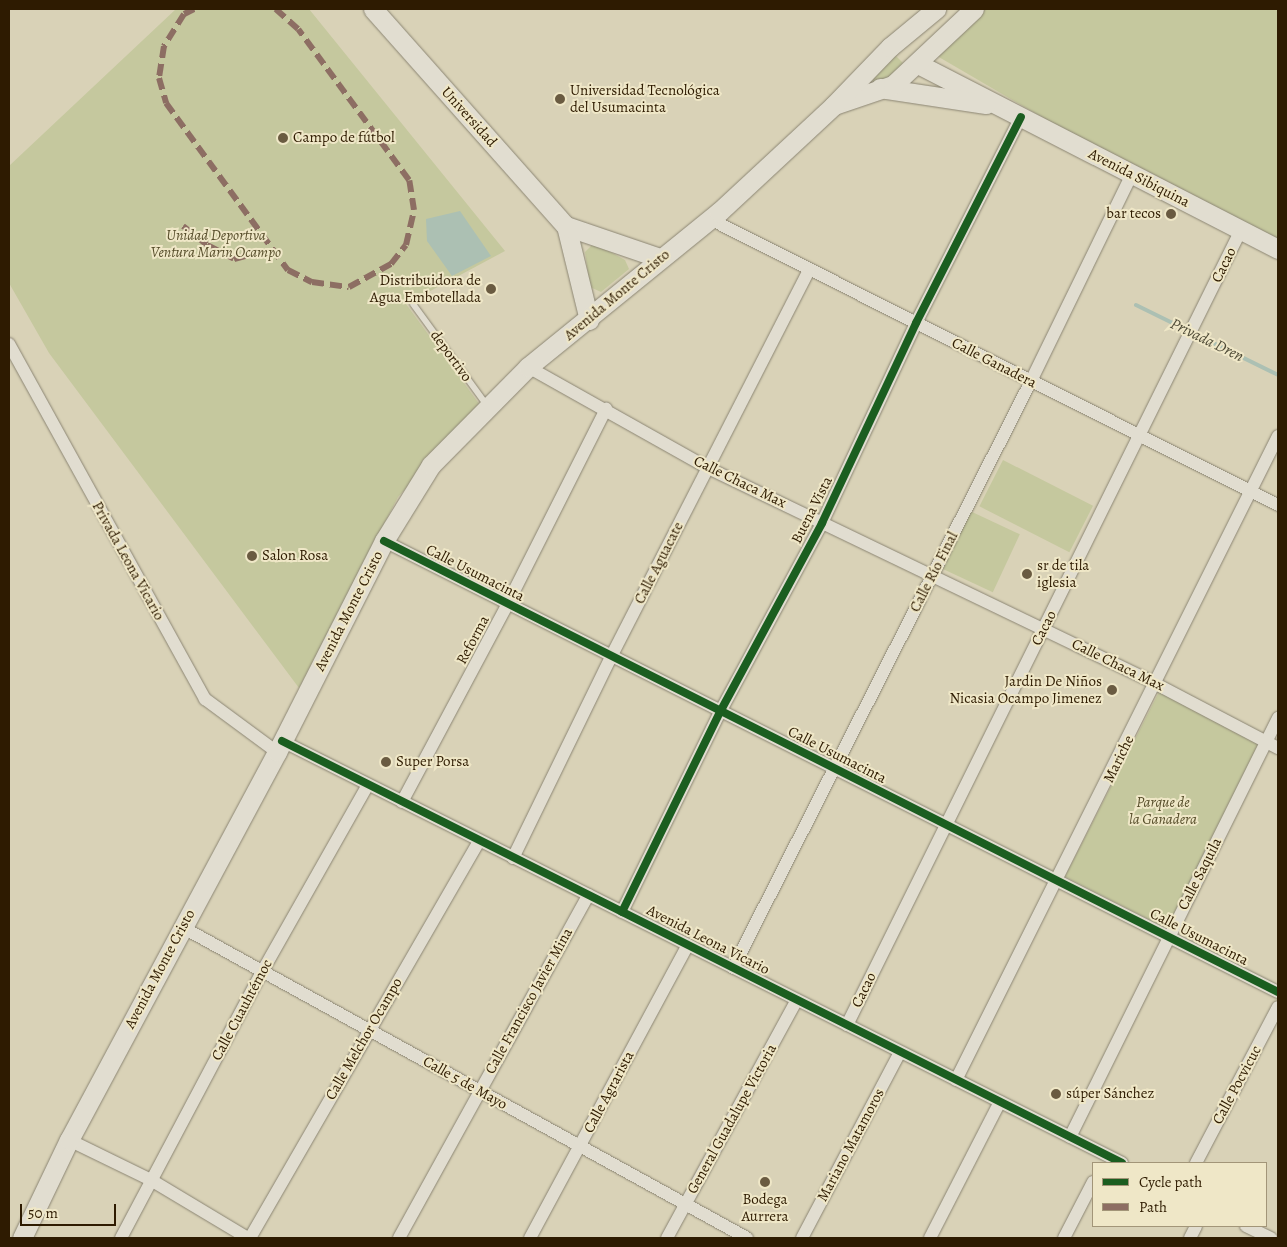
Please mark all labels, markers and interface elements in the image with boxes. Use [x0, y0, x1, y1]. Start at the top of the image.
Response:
place label: Universidad Tecnológica del Usumacinta [570, 81, 720, 116]
street label: Universidad [437, 83, 501, 151]
marker: Universidad Tecnológica del Usumacinta [554, 93, 566, 105]
place label: Campo de fútbol [293, 129, 395, 147]
marker: Campo de fútbol [277, 132, 289, 144]
street label: Avenida Sibiquina [1085, 145, 1193, 211]
place label: bar tecos [1106, 205, 1161, 223]
marker: bar tecos [1165, 208, 1177, 220]
park label: Unidad Deportiva Ventura Marin Ocampo [151, 226, 281, 261]
street label: Cacao [1208, 244, 1240, 286]
street label: Avenida Monte Cristo [561, 246, 673, 344]
place label: Distribuidora de Agua Embotellada [370, 271, 481, 306]
marker: Distribuidora de Agua Embotellada [485, 283, 497, 295]
water label: Privada Dren [1167, 314, 1247, 366]
street label: deportivo [426, 327, 476, 385]
street label: Calle Ganadera [949, 334, 1039, 392]
street label: Calle Chaca Max [691, 452, 789, 512]
street label: Buena Vista [787, 474, 837, 546]
street label: Privada Leona Vicario [88, 499, 168, 623]
street label: Calle Aguacate [631, 519, 687, 607]
street label: Calle Río Final [906, 529, 962, 615]
street label: Calle Usumacinta [423, 540, 527, 606]
place label: Salon Rosa [262, 547, 328, 565]
street label: Avenida Monte Cristo [311, 548, 387, 674]
marker: Salon Rosa [246, 550, 258, 562]
place label: sr de tila iglesia [1037, 556, 1089, 591]
marker: sr de tila iglesia [1021, 568, 1033, 580]
street label: Cacao [1028, 607, 1060, 649]
street label: Reforma [453, 612, 493, 668]
street label: Calle Chaca Max [1069, 635, 1167, 695]
place label: Jardin De Niños Nicasia Ocampo Jimenez [949, 672, 1102, 707]
marker: Jardin De Niños Nicasia Ocampo Jimenez [1106, 684, 1118, 696]
street label: Calle Usumacinta [785, 722, 889, 788]
street label: Mariche [1100, 732, 1138, 786]
place label: Super Porsa [396, 753, 469, 771]
marker: Super Porsa [380, 756, 392, 768]
park label: Parque de la Ganadera [1129, 793, 1197, 828]
street label: Calle Saquila [1174, 835, 1226, 913]
street label: Avenida Leona Vicario [644, 901, 772, 979]
street label: Calle Usumacinta [1147, 904, 1251, 970]
street label: Avenida Monte Cristo [121, 906, 199, 1032]
street label: Calle Francisco Javier Mina [481, 925, 577, 1077]
street label: Calle Cuauhtémoc [208, 956, 276, 1064]
street label: Cacao [848, 969, 880, 1011]
street label: Calle Melchor Ocampo [322, 975, 406, 1103]
street label: General Guadalupe Victoria [683, 1041, 781, 1197]
street label: Calle Pocvicuc [1209, 1043, 1265, 1127]
street label: Calle Agrarista [580, 1048, 638, 1136]
street label: Calle 5 de Mayo [420, 1052, 510, 1114]
street label: Mariano Matamoros [814, 1085, 888, 1205]
place label: súper Sánchez [1066, 1085, 1154, 1103]
marker: súper Sánchez [1050, 1088, 1062, 1100]
legend [1092, 1162, 1267, 1227]
text: Cycle path [1139, 1172, 1202, 1192]
marker: Bodega Aurrera [759, 1176, 771, 1188]
place label: Bodega Aurrera [741, 1190, 789, 1225]
scale bar [22, 1194, 119, 1226]
text: Path [1139, 1197, 1167, 1217]
text: 50 m [28, 1203, 58, 1223]

